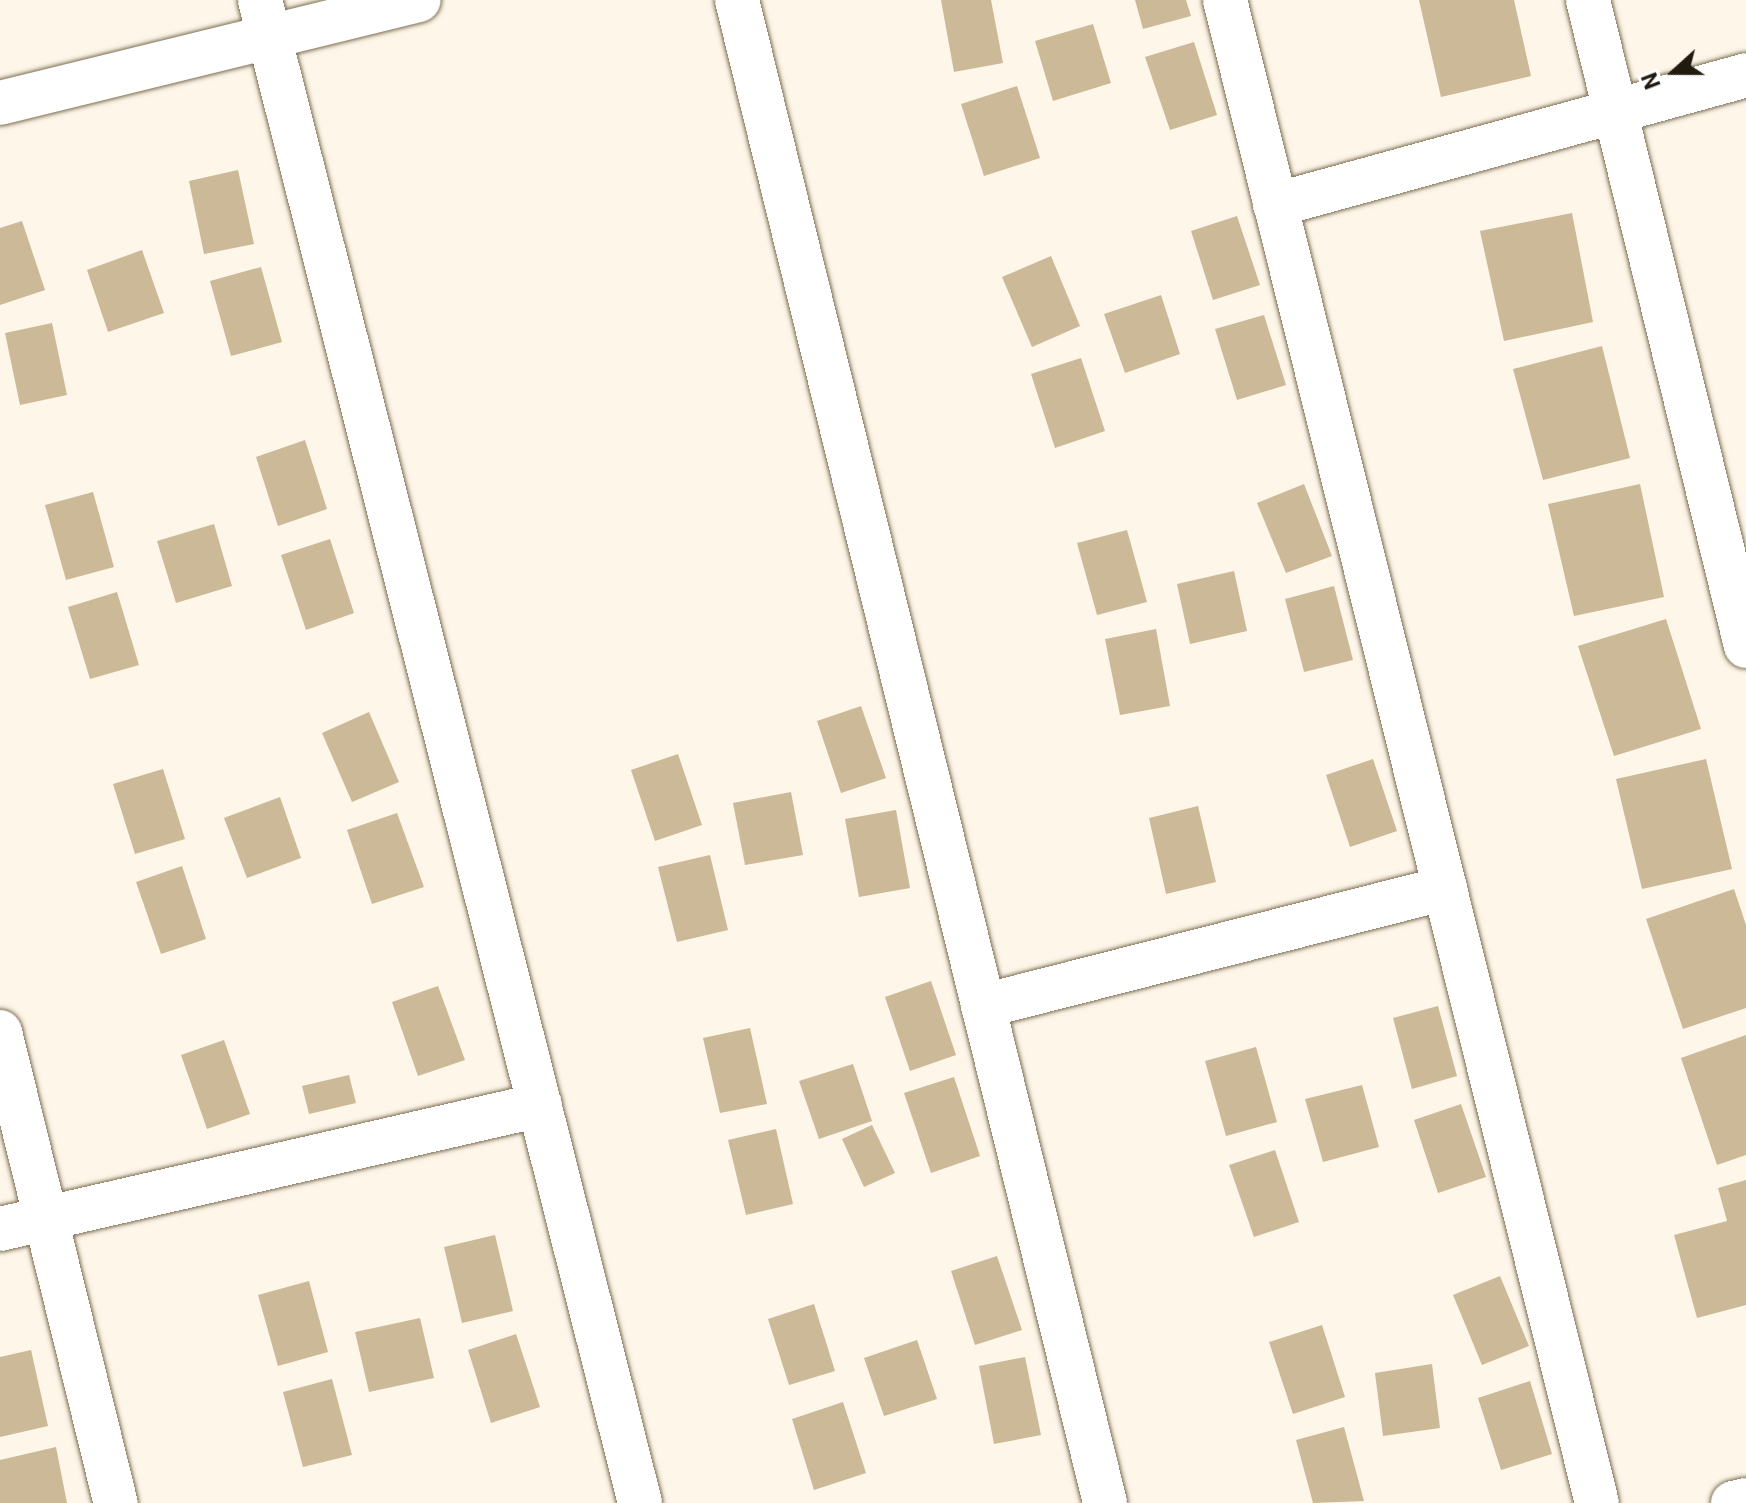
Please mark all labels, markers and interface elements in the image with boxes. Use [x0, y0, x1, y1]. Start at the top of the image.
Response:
north arrow [1634, 32, 1714, 112]
text: N [1637, 69, 1666, 93]

